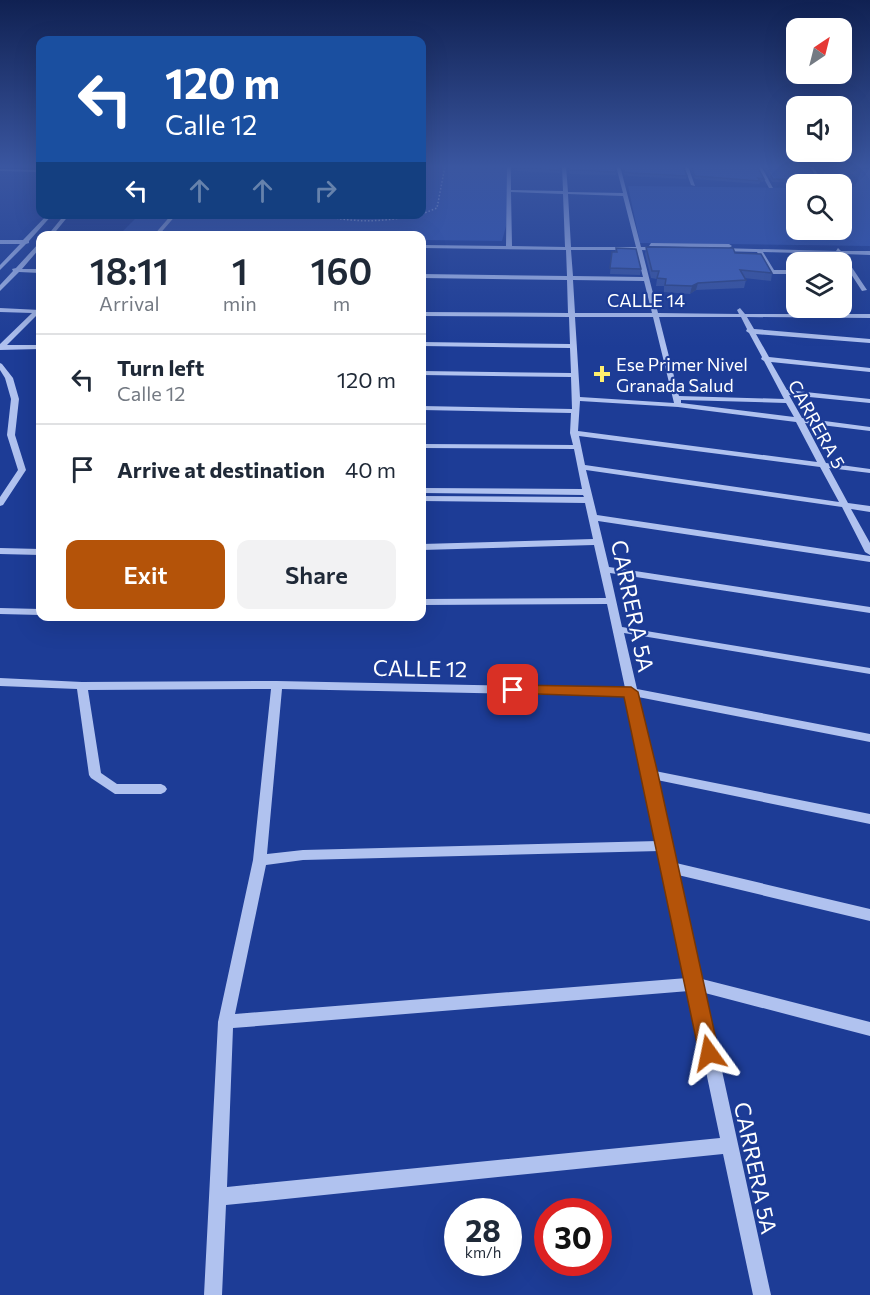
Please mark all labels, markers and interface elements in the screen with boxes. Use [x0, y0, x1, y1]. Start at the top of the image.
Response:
north arrow [786, 18, 852, 84]
map controls [786, 18, 852, 318]
text: 120 m [165, 56, 280, 108]
icon: left [66, 60, 144, 138]
button: sound [786, 96, 852, 162]
text: Calle 12 [165, 108, 257, 141]
icon: left [120, 174, 153, 207]
icon: ahead [183, 174, 216, 207]
icon: ahead [246, 174, 279, 207]
icon: right [309, 174, 342, 207]
button: search [786, 174, 852, 240]
text: 18:11 [90, 248, 169, 292]
text: 1 [232, 248, 248, 292]
text: 160 [310, 248, 372, 292]
button: layers [786, 252, 852, 318]
street label: CALLE 14 [607, 289, 685, 311]
text: Arrival [99, 291, 160, 315]
text: min [223, 291, 257, 315]
text: m [333, 291, 350, 315]
place label: Ese Primer Nivel Granada Salud [616, 353, 748, 396]
text: Turn left [117, 354, 204, 381]
icon: left [66, 363, 99, 396]
marker: Ese Primer Nivel Granada Salud [593, 365, 611, 383]
text: 120 m [337, 366, 396, 393]
street label: CARRERA 5 [784, 376, 850, 472]
text: Calle 12 [117, 381, 185, 405]
icon: arrive [66, 453, 99, 486]
text: Arrive at destination [117, 456, 325, 483]
text: 40 m [345, 456, 396, 483]
street label: CARRERA 5A [606, 538, 660, 674]
button: Exit [66, 540, 225, 609]
button: Share [237, 540, 396, 609]
street label: CALLE 12 [373, 654, 467, 682]
pin [487, 664, 538, 715]
icon: arrive [496, 673, 529, 706]
position arrow [677, 1021, 741, 1085]
street label: CARRERA 5A [729, 1100, 783, 1236]
speed limit sign: 30 [534, 1198, 612, 1276]
text: 28 [465, 1211, 501, 1248]
text: km/h [465, 1243, 501, 1261]

